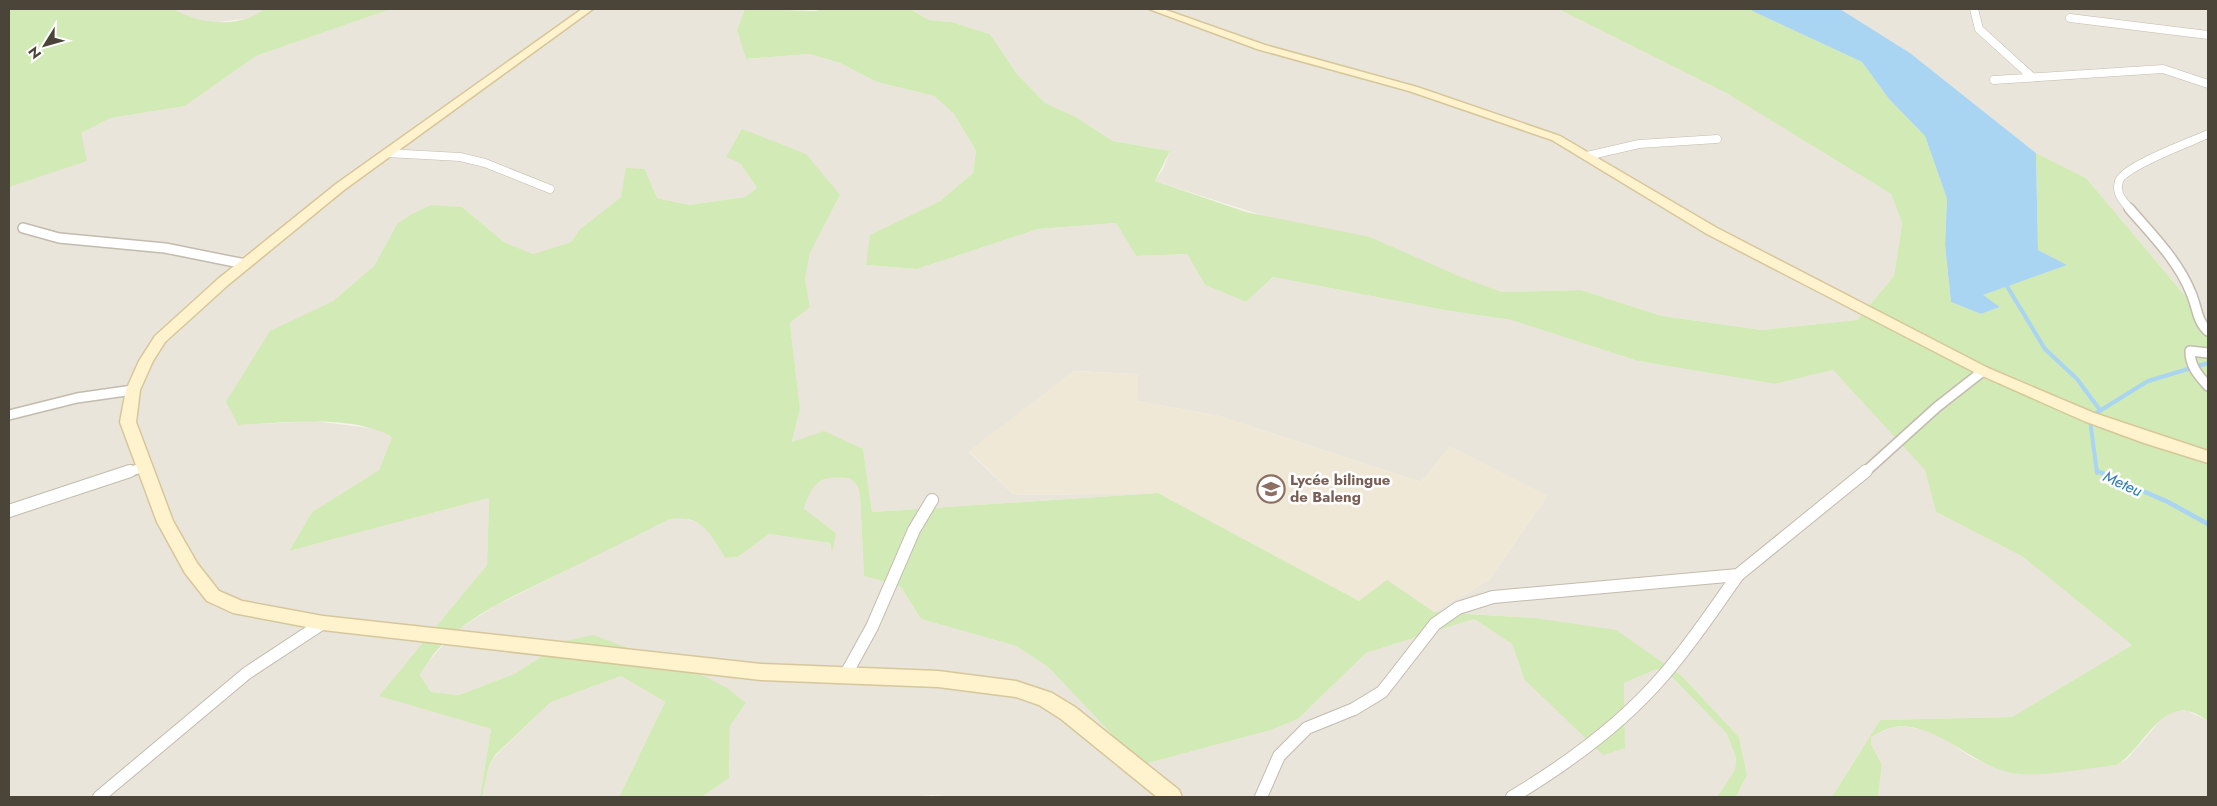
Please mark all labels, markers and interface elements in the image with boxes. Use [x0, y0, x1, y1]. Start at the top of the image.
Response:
north arrow [20, 20, 70, 70]
text: N [23, 42, 46, 63]
water label: Meteu [2100, 465, 2146, 502]
place label: Lycée bilingue de Baleng [1290, 469, 1391, 508]
school or university icon: Lycée bilingue de Baleng [1256, 474, 1286, 504]

